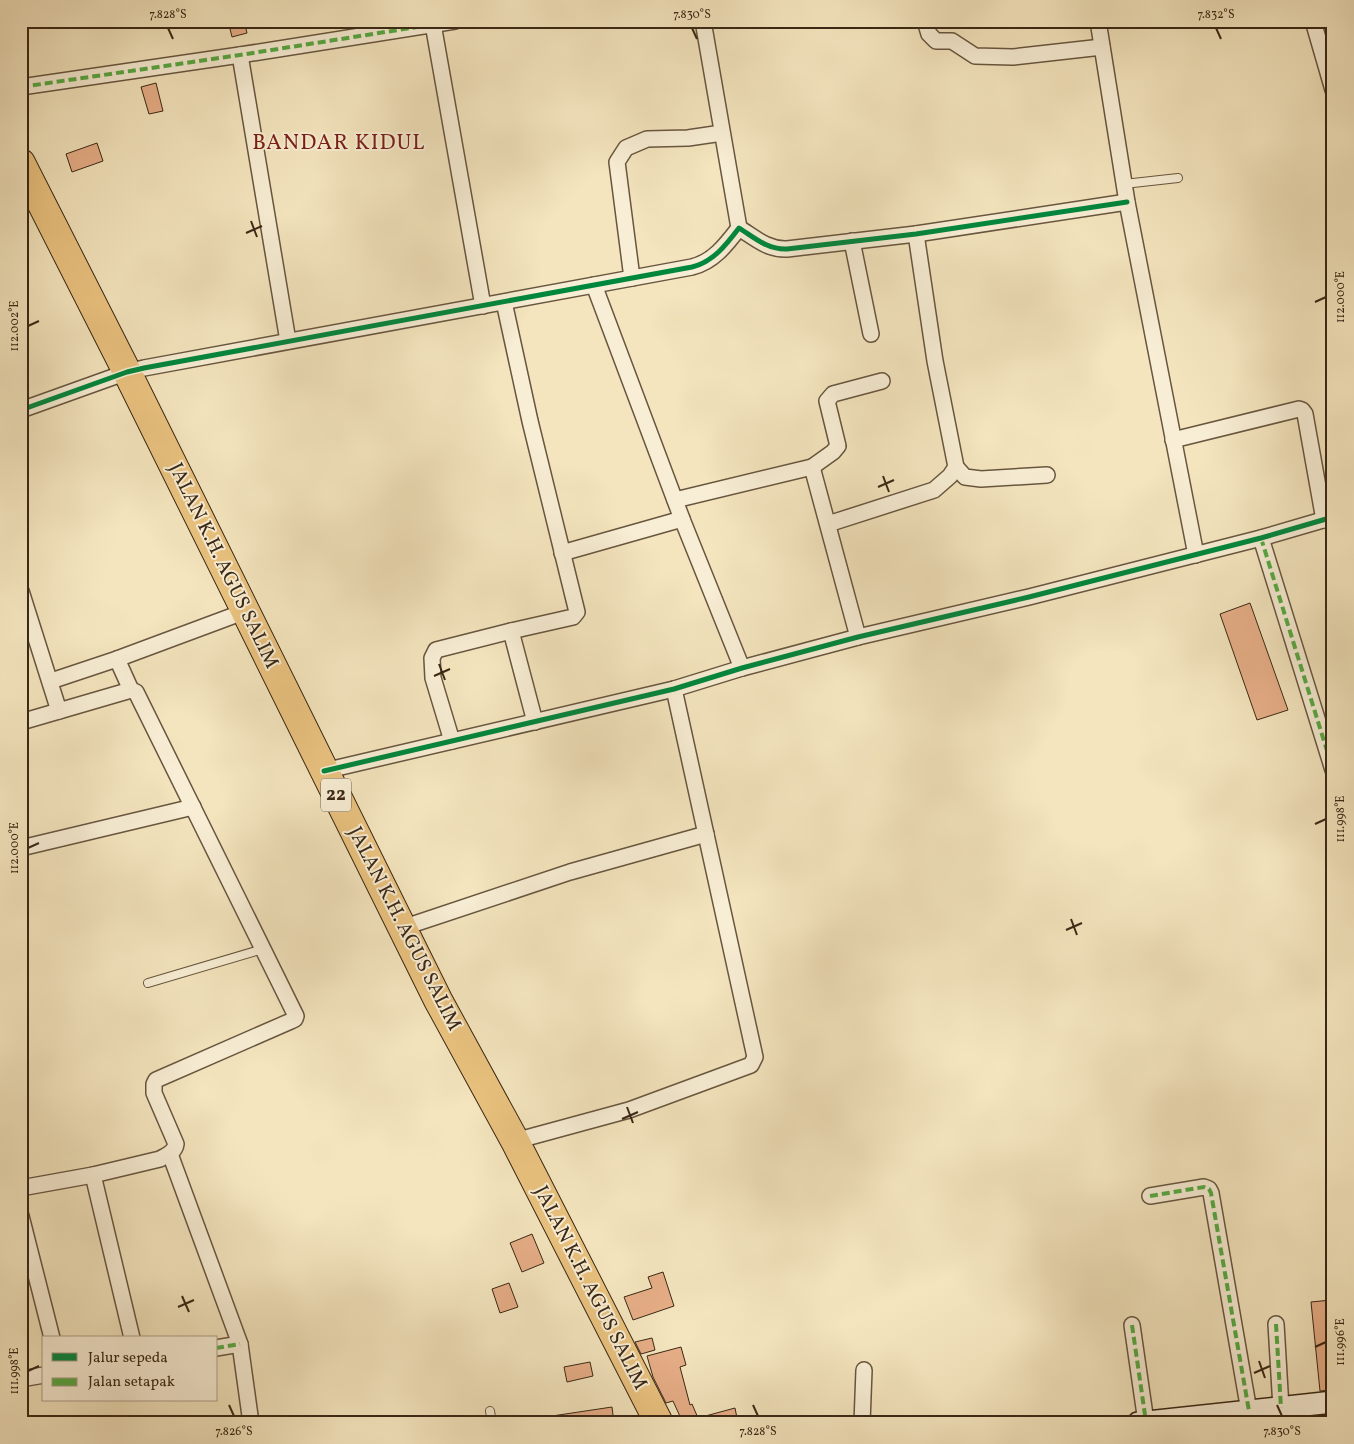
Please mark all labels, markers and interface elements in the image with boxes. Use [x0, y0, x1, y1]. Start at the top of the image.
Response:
text: 7.828°S [149, 7, 187, 23]
text: 7.830°S [673, 7, 711, 23]
text: 7.832°S [1197, 7, 1235, 23]
district label: BANDAR KIDUL [252, 128, 426, 159]
text: 112.000°E [1333, 271, 1349, 323]
text: 112.002°E [7, 300, 23, 352]
street label: JALAN K.H. AGUS SALIM [161, 458, 285, 674]
road number: 22 [321, 778, 351, 812]
text: 111.998°E [1333, 795, 1349, 843]
text: 112.000°E [7, 822, 23, 874]
street label: JALAN K.H. AGUS SALIM [340, 822, 468, 1036]
street label: JALAN K.H. AGUS SALIM [526, 1181, 654, 1395]
text: 111.996°E [1333, 1318, 1349, 1366]
legend [42, 1336, 218, 1402]
text: 111.998°E [7, 1347, 23, 1395]
text: Jalur sepeda [88, 1348, 168, 1369]
text: Jalan setapak [88, 1372, 175, 1393]
text: 7.826°S [215, 1424, 253, 1440]
text: 7.828°S [739, 1424, 777, 1440]
text: 7.830°S [1263, 1424, 1301, 1440]

